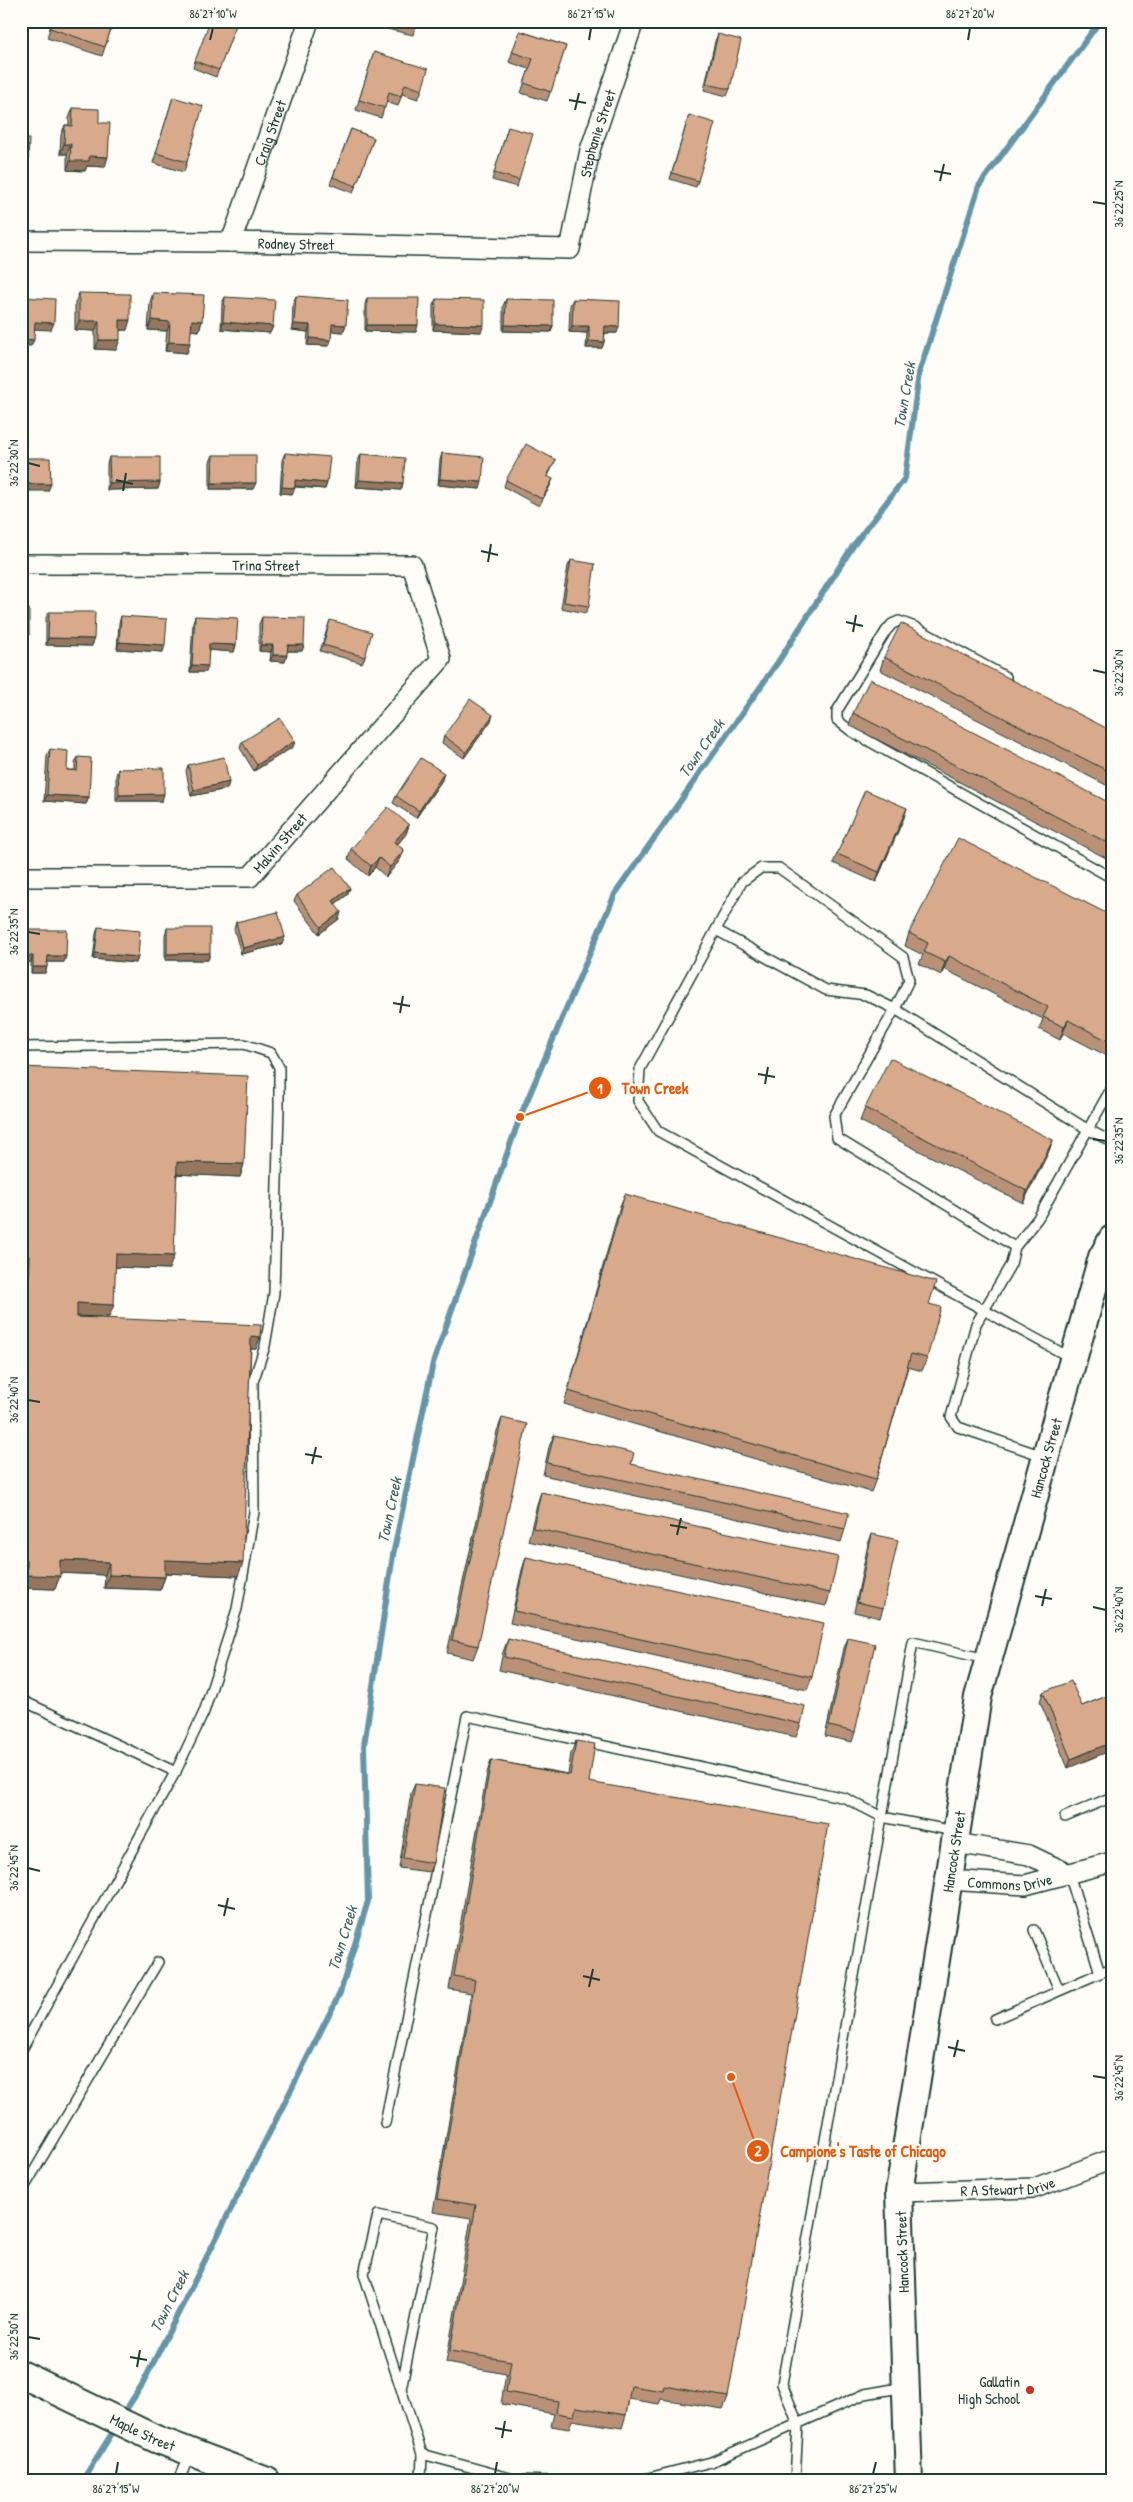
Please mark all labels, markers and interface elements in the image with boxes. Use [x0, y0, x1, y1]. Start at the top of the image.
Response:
text: 86°27'10"W [189, 5, 237, 22]
text: 86°27'15"W [568, 5, 615, 22]
text: 86°27'20"W [946, 5, 995, 22]
street label: Stephanie Street [574, 86, 621, 179]
street label: Craig Street [248, 96, 291, 168]
text: 36°22'25"N [1110, 181, 1127, 227]
street label: Rodney Street [258, 232, 335, 255]
water label: Town Creek [887, 359, 921, 430]
text: 36°22'30"N [5, 440, 22, 486]
street label: Trina Street [232, 554, 301, 575]
text: 36°22'30"N [1110, 650, 1127, 696]
water label: Town Creek [673, 713, 730, 782]
street label: Malvin Street [248, 808, 313, 878]
text: 36°22'35"N [5, 909, 22, 955]
callout: Town Creek [587, 1073, 699, 1104]
text: Town Creek [621, 1077, 689, 1099]
text: 1 [597, 1078, 603, 1099]
text: 36°22'35"N [1110, 1118, 1127, 1164]
text: 36°22'40"N [5, 1377, 22, 1423]
street label: Hancock Street [1024, 1415, 1067, 1500]
water label: Town Creek [371, 1474, 407, 1545]
text: 36°22'40"N [1110, 1587, 1127, 1633]
street label: Hancock Street [937, 1808, 970, 1894]
text: 36°22'45"N [5, 1845, 22, 1891]
street label: Commons Drive [967, 1868, 1054, 1895]
water label: Town Creek [322, 1902, 363, 1973]
text: 36°22'45"N [1110, 2055, 1127, 2101]
callout: Campione's Taste of Chicago [746, 2136, 956, 2167]
text: 2 [754, 2140, 762, 2161]
text: Campione's Taste of Chicago [780, 2140, 946, 2163]
street label: R A Stewart Drive [960, 2171, 1058, 2201]
street label: Hancock Street [890, 2210, 914, 2293]
water label: Town Creek [144, 2265, 195, 2336]
text: 36°22'50"N [5, 2314, 22, 2360]
place label: Gallatin High School [958, 2371, 1020, 2409]
marker: Gallatin High School [1024, 2384, 1036, 2396]
street label: Maple Street [107, 2408, 179, 2456]
text: 86°27'15"W [93, 2480, 140, 2497]
text: 86°27'20"W [471, 2480, 520, 2497]
text: 86°27'25"W [849, 2480, 898, 2497]

